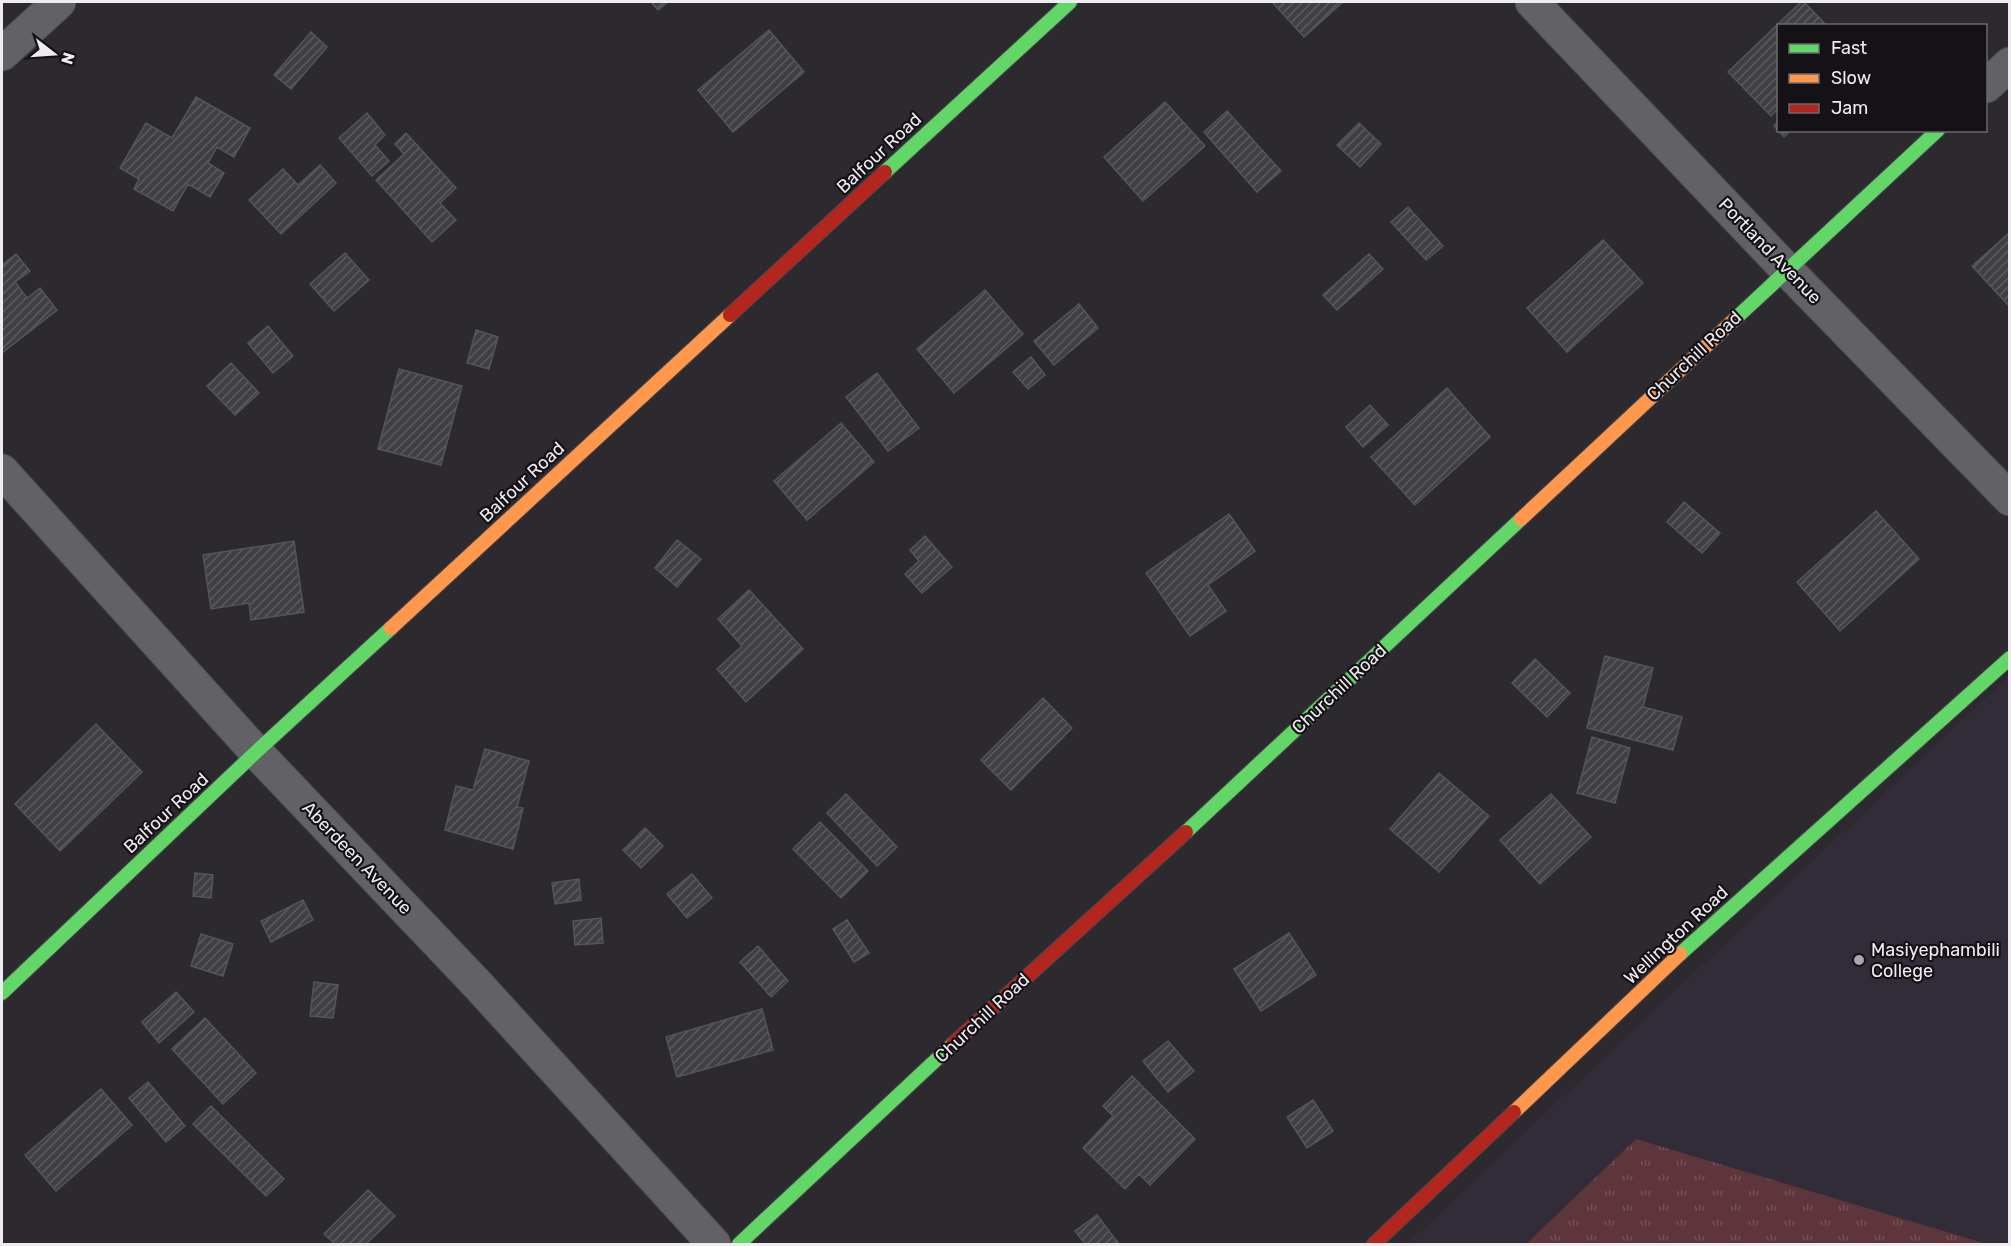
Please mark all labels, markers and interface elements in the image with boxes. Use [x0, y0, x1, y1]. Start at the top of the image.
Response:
north arrow [24, 24, 84, 84]
legend [1777, 24, 1987, 132]
text: Fast [1831, 37, 1867, 59]
text: N [57, 50, 79, 67]
text: Slow [1831, 67, 1871, 89]
text: Jam [1831, 97, 1868, 119]
street label: Balfour Road [832, 108, 926, 198]
street label: Portland Avenue [1714, 194, 1826, 308]
street label: Churchill Road [1642, 307, 1746, 405]
street label: Balfour Road [475, 437, 569, 527]
street label: Churchill Road [1287, 640, 1391, 738]
street label: Balfour Road [119, 768, 213, 858]
street label: Aberdeen Avenue [298, 797, 416, 919]
street label: Wellington Road [1619, 881, 1733, 989]
place label: Masiyephambili College [1871, 939, 2000, 982]
marker: Masiyephambili College [1852, 953, 1866, 967]
street label: Churchill Road [930, 969, 1034, 1067]

